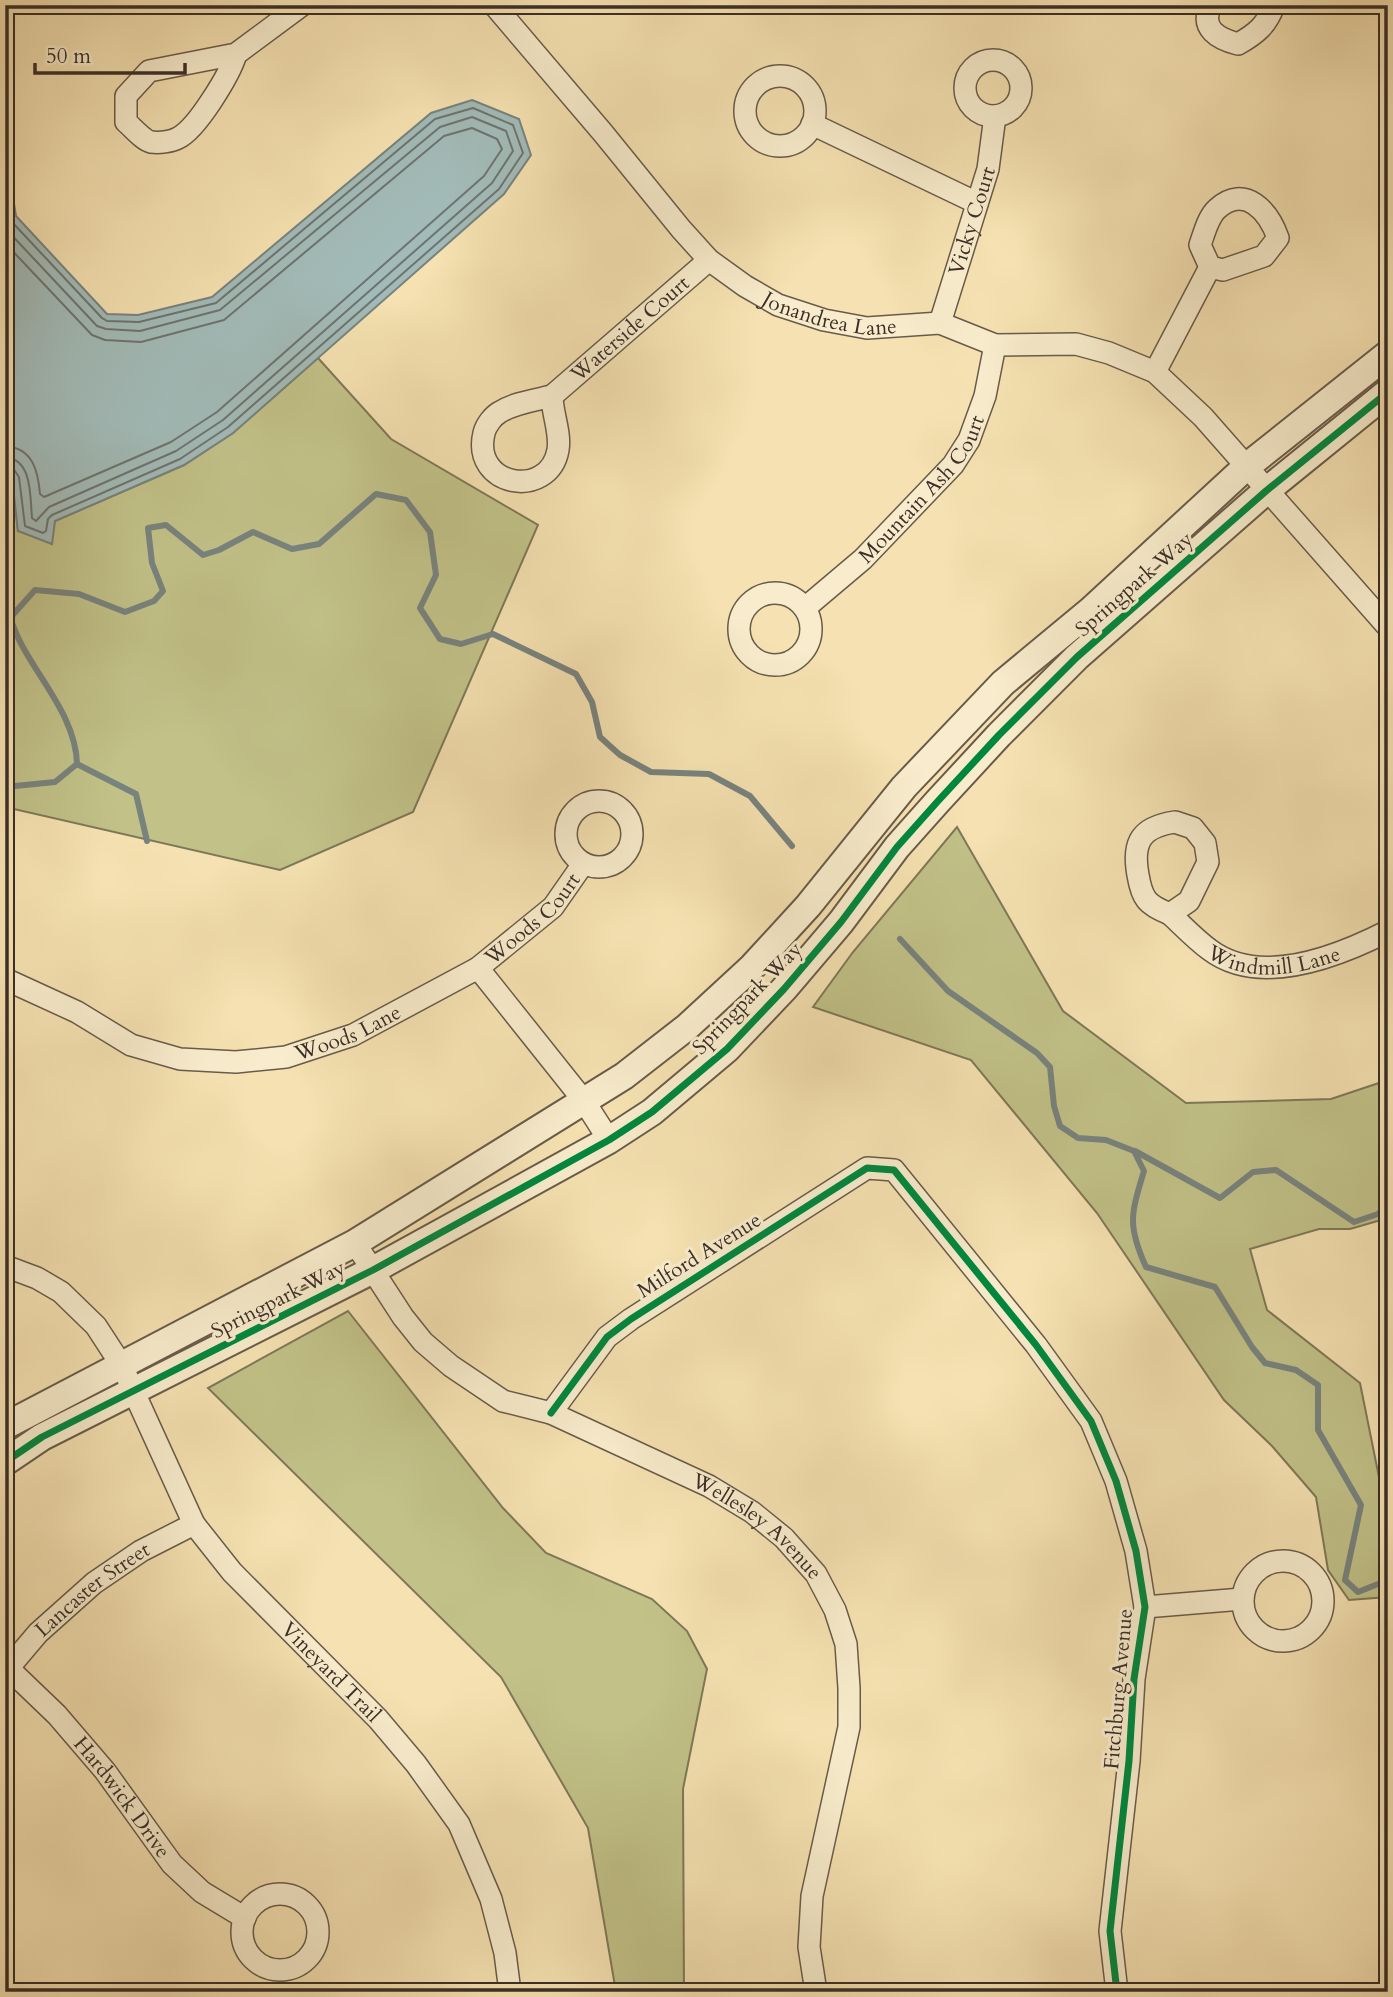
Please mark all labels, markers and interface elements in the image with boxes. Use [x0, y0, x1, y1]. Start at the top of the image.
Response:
scale bar [35, 32, 186, 76]
text: 50 m [46, 42, 91, 71]
street label: Vicky Court [942, 163, 1003, 279]
street label: Waterside Court [564, 269, 696, 389]
street label: Jonandrea Lane [754, 283, 898, 343]
street label: Mountain Ash Court [852, 411, 992, 570]
street label: Springpark Way [1069, 525, 1199, 644]
street label: Woods Court [478, 867, 588, 972]
street label: Springpark Way [686, 935, 809, 1061]
street label: Windmill Lane [1201, 938, 1344, 983]
street label: Woods Lane [290, 998, 406, 1069]
street label: Milford Avenue [632, 1206, 767, 1305]
street label: Springpark Way [206, 1253, 350, 1346]
street label: Wellesley Avenue [686, 1466, 828, 1586]
street label: Lancaster Street [29, 1535, 155, 1644]
street label: Fitchburg Avenue [1097, 1607, 1140, 1771]
street label: Vineyard Trail [274, 1616, 387, 1729]
street label: Hardwick Drive [67, 1730, 177, 1864]

